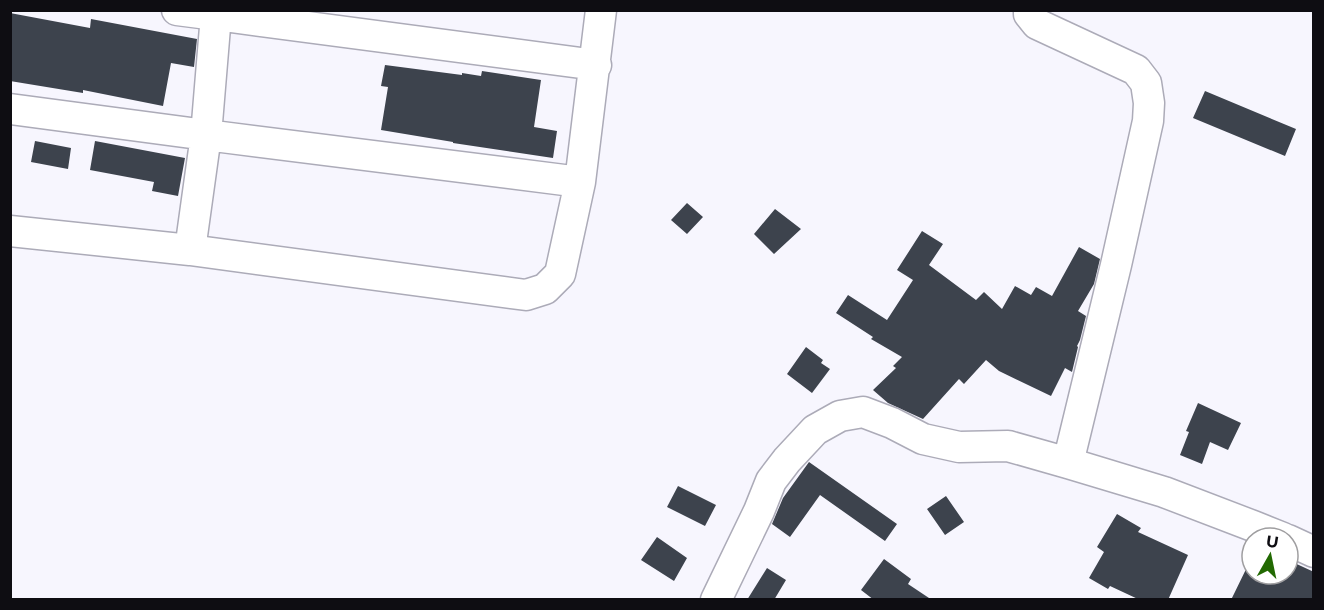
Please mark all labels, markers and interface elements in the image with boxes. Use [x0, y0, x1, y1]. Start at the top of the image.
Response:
north arrow [1240, 526, 1300, 586]
text: U [1265, 531, 1280, 552]

